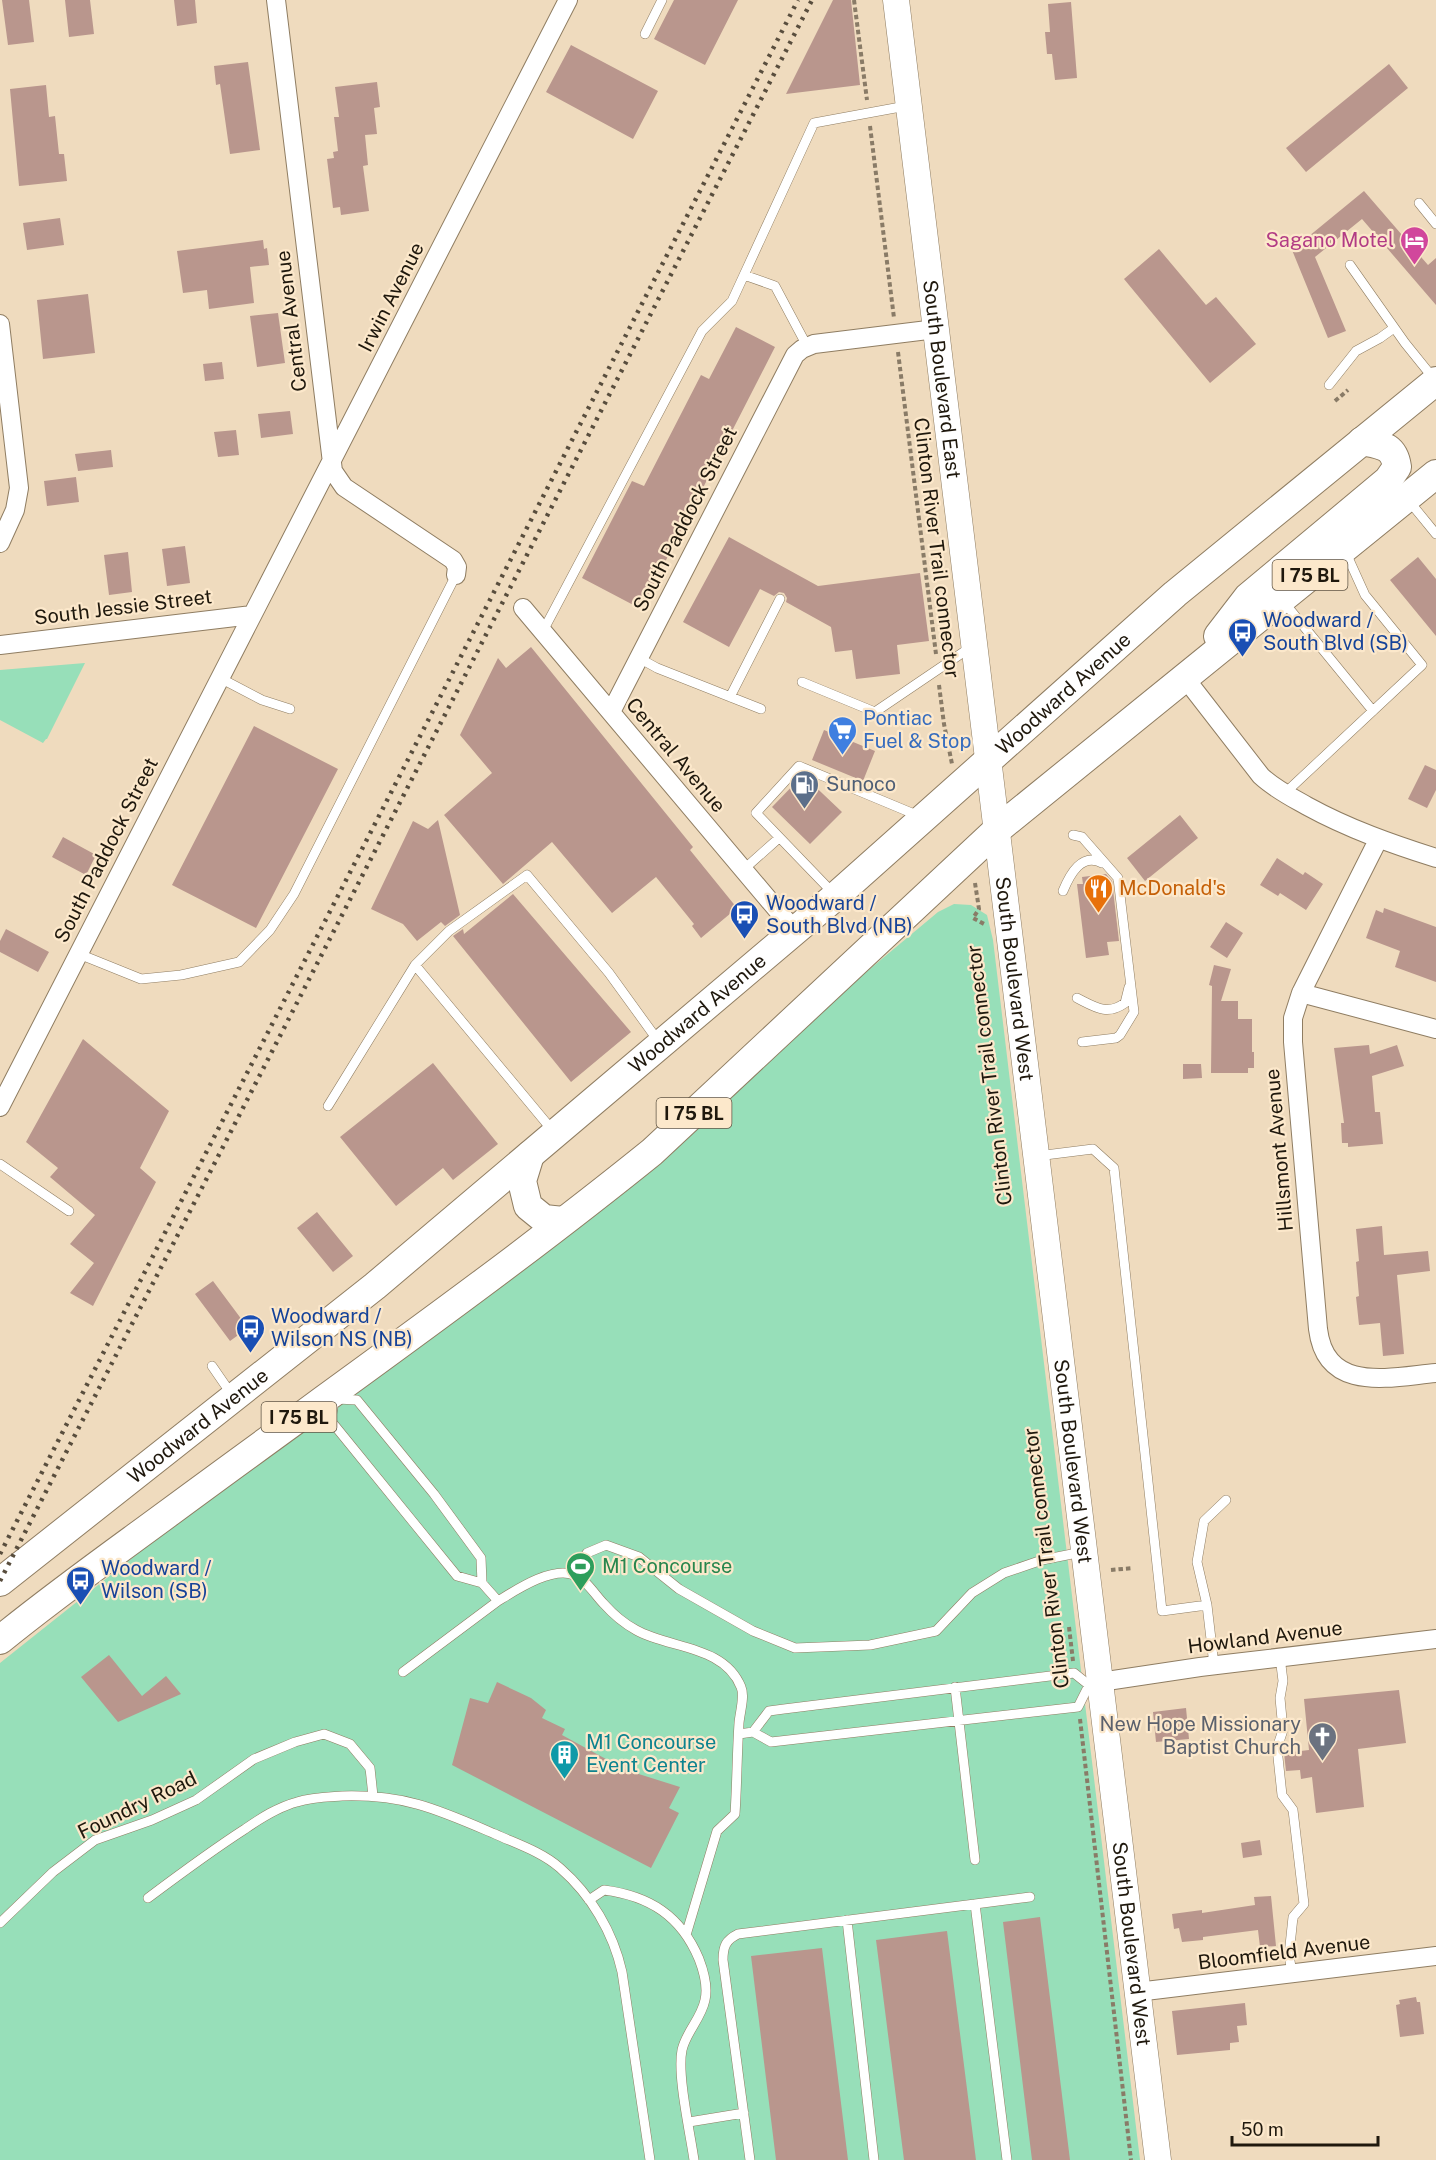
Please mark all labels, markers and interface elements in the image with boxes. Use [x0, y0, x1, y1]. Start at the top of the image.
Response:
hotel icon: Sagano Motel [1399, 224, 1431, 266]
place label: Sagano Motel [1265, 228, 1394, 252]
street label: Irwin Avenue [353, 238, 429, 356]
street label: Central Avenue [270, 249, 312, 393]
street label: South Boulevard East [918, 278, 966, 480]
street label: Clinton River Trail connector [909, 416, 965, 680]
street label: South Paddock Street [628, 422, 742, 616]
road number: I 75 BL [1272, 560, 1348, 590]
street label: South Jessie Street [33, 584, 213, 630]
place label: Woodward / South Blvd (SB) [1263, 608, 1408, 655]
bus stop icon: Woodward / South Blvd (SB) [1226, 616, 1258, 658]
street label: Woodward Avenue [991, 627, 1136, 760]
street label: Central Avenue [621, 693, 731, 817]
place label: Pontiac Fuel & Stop [863, 706, 971, 753]
supermarket icon: Pontiac Fuel & Stop [826, 714, 858, 756]
street label: South Paddock Street [49, 753, 163, 947]
fuel station icon: Sunoco [789, 768, 821, 810]
place label: Sunoco [826, 772, 896, 796]
restaurant icon: McDonald's [1082, 872, 1114, 914]
street label: South Boulevard West [990, 875, 1039, 1082]
place label: McDonald's [1119, 876, 1226, 900]
place label: Woodward / South Blvd (NB) [766, 891, 913, 938]
bus stop icon: Woodward / South Blvd (NB) [729, 898, 761, 940]
street label: Clinton River Trail connector [961, 943, 1017, 1207]
street label: Woodward Avenue [624, 948, 771, 1078]
street label: Hillsmont Avenue [1260, 1068, 1298, 1232]
road number: I 75 BL [656, 1098, 732, 1128]
place label: Woodward / Wilson NS (NB) [271, 1304, 413, 1351]
bus stop icon: Woodward / Wilson NS (NB) [234, 1312, 266, 1354]
street label: South Boulevard West [1049, 1358, 1098, 1565]
street label: Woodward Avenue [123, 1363, 273, 1489]
road number: I 75 BL [262, 1402, 336, 1432]
street label: Clinton River Trail connector [1018, 1426, 1074, 1690]
sports icon: M1 Concourse [565, 1550, 597, 1592]
place label: M1 Concourse [602, 1554, 732, 1578]
place label: Woodward / Wilson (SB) [101, 1556, 212, 1603]
bus stop icon: Woodward / Wilson (SB) [64, 1564, 96, 1606]
street label: Howland Avenue [1186, 1616, 1344, 1658]
place label: New Hope Missionary Baptist Church [1100, 1712, 1301, 1759]
church icon: New Hope Missionary Baptist Church [1306, 1720, 1338, 1762]
place label: M1 Concourse Event Center [586, 1730, 716, 1777]
building icon: M1 Concourse Event Center [549, 1738, 581, 1780]
street label: Foundry Road [74, 1766, 200, 1844]
street label: South Boulevard West [1107, 1840, 1156, 2047]
street label: Bloomfield Avenue [1196, 1930, 1372, 1974]
scale bar [1232, 2109, 1378, 2147]
text: 50 m [1241, 2119, 1284, 2140]

